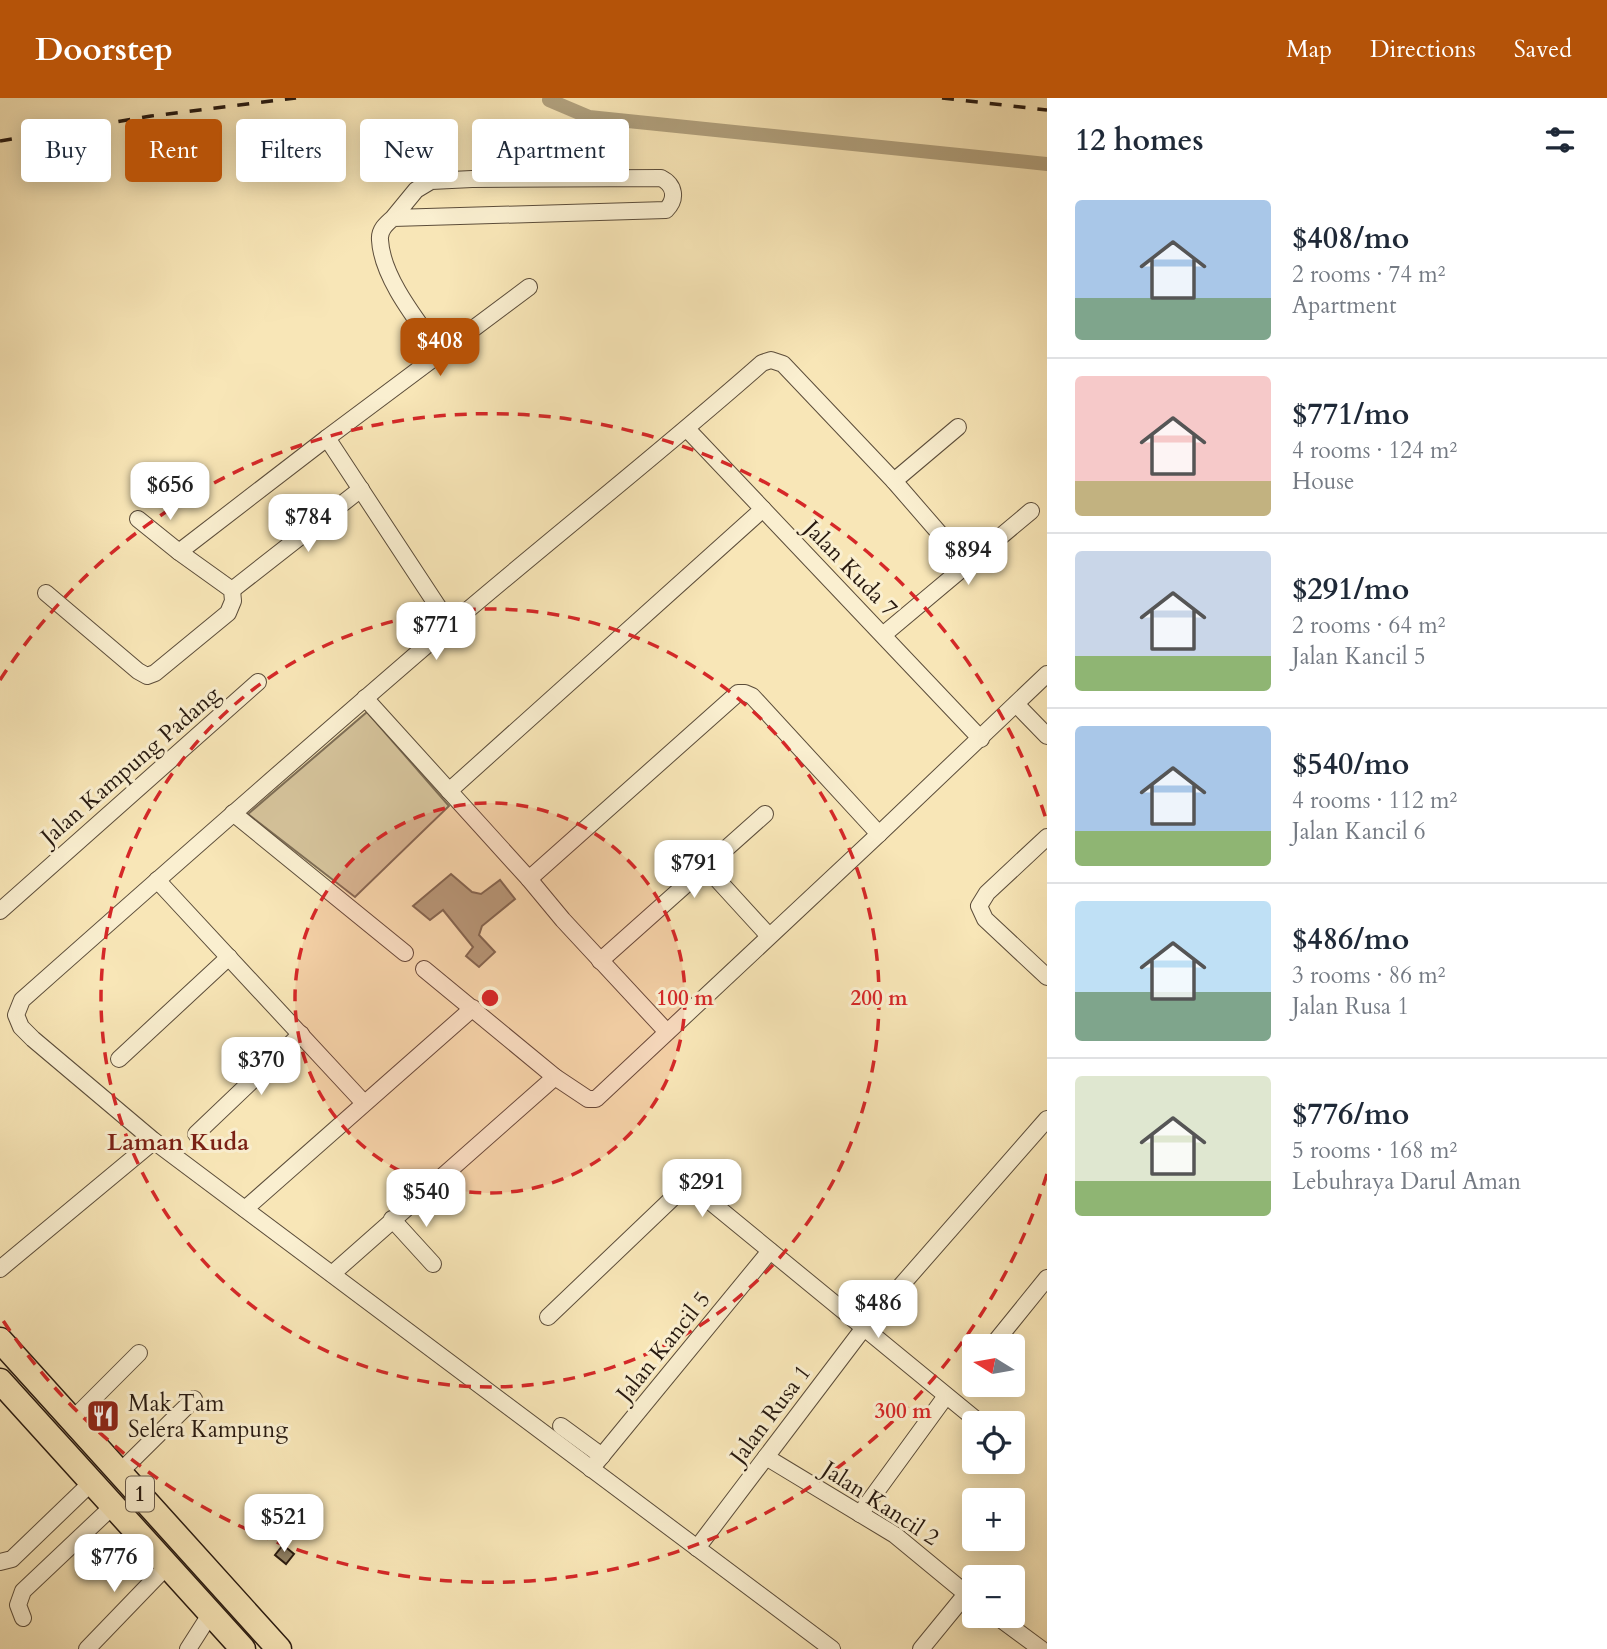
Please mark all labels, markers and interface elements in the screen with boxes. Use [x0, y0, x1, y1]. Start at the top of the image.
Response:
text: Doorstep [35, 27, 173, 72]
text: Map [1286, 33, 1332, 66]
text: Directions [1370, 33, 1476, 66]
text: Saved [1514, 33, 1572, 66]
chip: Buy [21, 119, 111, 182]
chip: Rent [125, 119, 222, 182]
chip: Filters [236, 119, 346, 182]
chip: New [360, 119, 458, 182]
chip: Apartment [472, 119, 629, 182]
text: 12 homes [1075, 120, 1204, 161]
icon: filters [1541, 121, 1579, 159]
text: $408/mo [1292, 218, 1409, 259]
icon: home [1131, 228, 1215, 312]
text: 2 rooms · 74 m² [1292, 259, 1445, 290]
text: Apartment [1292, 290, 1396, 321]
pin: $408 [399, 318, 481, 378]
text: $408 [416, 325, 464, 356]
text: $771/mo [1292, 394, 1409, 435]
icon: home [1131, 404, 1215, 488]
text: 4 rooms · 124 m² [1292, 435, 1457, 466]
pin: $656 [129, 462, 211, 522]
text: House [1292, 466, 1354, 497]
text: $656 [146, 469, 194, 500]
pin: $784 [267, 494, 349, 554]
text: $784 [284, 501, 332, 532]
street label: Jalan Kuda 7 [795, 511, 904, 623]
pin: $894 [927, 528, 1009, 587]
text: $894 [944, 534, 992, 565]
text: $291/mo [1292, 569, 1409, 610]
icon: home [1131, 579, 1215, 663]
pin: $771 [395, 602, 477, 662]
text: $771 [412, 609, 460, 640]
text: 2 rooms · 64 m² [1292, 610, 1445, 641]
text: Jalan Kancil 5 [1292, 641, 1426, 672]
street label: Jalan Kampung Padang [32, 679, 227, 854]
text: $540/mo [1292, 744, 1409, 785]
icon: home [1131, 754, 1215, 838]
text: 4 rooms · 112 m² [1292, 785, 1457, 816]
text: Jalan Kancil 6 [1292, 816, 1426, 847]
pin: $791 [653, 840, 735, 900]
text: $791 [670, 847, 718, 878]
text: $486/mo [1292, 919, 1409, 960]
icon: home [1131, 929, 1215, 1013]
text: 3 rooms · 86 m² [1292, 960, 1445, 991]
text: 100 m [656, 984, 714, 1013]
text: 200 m [850, 984, 908, 1013]
centre of rings [478, 986, 502, 1010]
text: Jalan Rusa 1 [1292, 991, 1409, 1022]
pin: $370 [220, 1038, 302, 1097]
text: $370 [237, 1044, 285, 1075]
text: $776/mo [1292, 1094, 1409, 1135]
icon: home [1131, 1104, 1215, 1188]
district label: Laman Kuda [107, 1126, 249, 1159]
text: 5 rooms · 168 m² [1292, 1135, 1457, 1166]
pin: $291 [661, 1160, 743, 1219]
text: $291 [678, 1166, 726, 1197]
text: Lebuhraya Darul Aman [1292, 1166, 1521, 1197]
pin: $540 [385, 1170, 467, 1229]
text: $540 [402, 1176, 450, 1207]
pin: $486 [837, 1280, 919, 1340]
street label: Jalan Kancil 5 [607, 1285, 717, 1410]
text: $486 [854, 1287, 902, 1318]
north arrow [962, 1334, 1026, 1396]
map controls [962, 1334, 1025, 1628]
street label: Jalan Rusa 1 [721, 1358, 818, 1473]
place label: Mak Tam Selera Kampung [128, 1388, 288, 1445]
restaurant icon: Mak Tam Selera Kampung [84, 1397, 122, 1435]
text: 300 m [874, 1397, 932, 1426]
button: locate [962, 1411, 1025, 1474]
street label: Jalan Kancil 2 [814, 1452, 945, 1553]
road number: 1 [126, 1476, 154, 1512]
button: + [962, 1488, 1025, 1551]
pin: $521 [243, 1494, 325, 1554]
text: $521 [260, 1501, 308, 1532]
pin: $776 [73, 1534, 155, 1594]
text: $776 [90, 1541, 138, 1572]
button: − [962, 1565, 1025, 1628]

